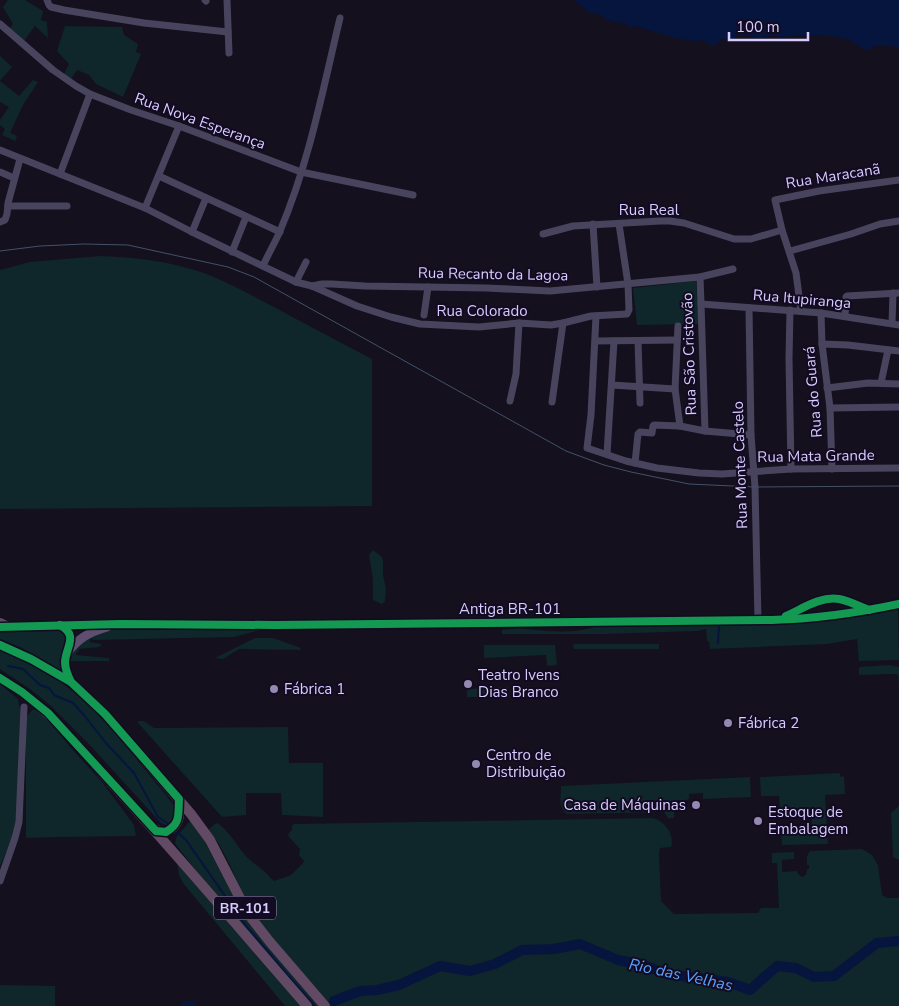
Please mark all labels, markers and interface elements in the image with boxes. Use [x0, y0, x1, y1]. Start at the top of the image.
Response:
scale bar [729, 10, 808, 42]
text: 100 m [736, 17, 780, 37]
street label: Rua Nova Esperança [132, 88, 268, 154]
street label: Rua Maracanã [784, 159, 882, 193]
street label: Rua Real [619, 200, 680, 220]
street label: Rua Recanto da Lagoa [418, 263, 568, 285]
street label: Rua Itupiranga [752, 285, 852, 313]
street label: Rua São Cristovão [677, 292, 701, 416]
street label: Rua Colorado [436, 301, 528, 321]
street label: Rua do Guará [799, 345, 827, 439]
street label: Rua Monte Castelo [728, 401, 752, 529]
street label: Rua Mata Grande [757, 445, 875, 467]
street label: Antiga BR-101 [459, 599, 561, 619]
place label: Teatro Ivens Dias Branco [478, 665, 560, 702]
marker: Teatro Ivens Dias Branco [462, 678, 474, 690]
place label: Fábrica 1 [284, 679, 345, 699]
marker: Fábrica 1 [268, 683, 280, 695]
place label: Fábrica 2 [738, 713, 799, 733]
marker: Fábrica 2 [722, 717, 734, 729]
place label: Centro de Distribuição [486, 745, 566, 782]
marker: Centro de Distribuição [470, 758, 482, 770]
place label: Casa de Máquinas [564, 795, 686, 815]
marker: Casa de Máquinas [690, 799, 702, 811]
place label: Estoque de Embalagem [768, 802, 848, 839]
marker: Estoque de Embalagem [752, 815, 764, 827]
road number: BR-101 [214, 896, 276, 920]
water label: Rio das Velhas [627, 953, 735, 997]

